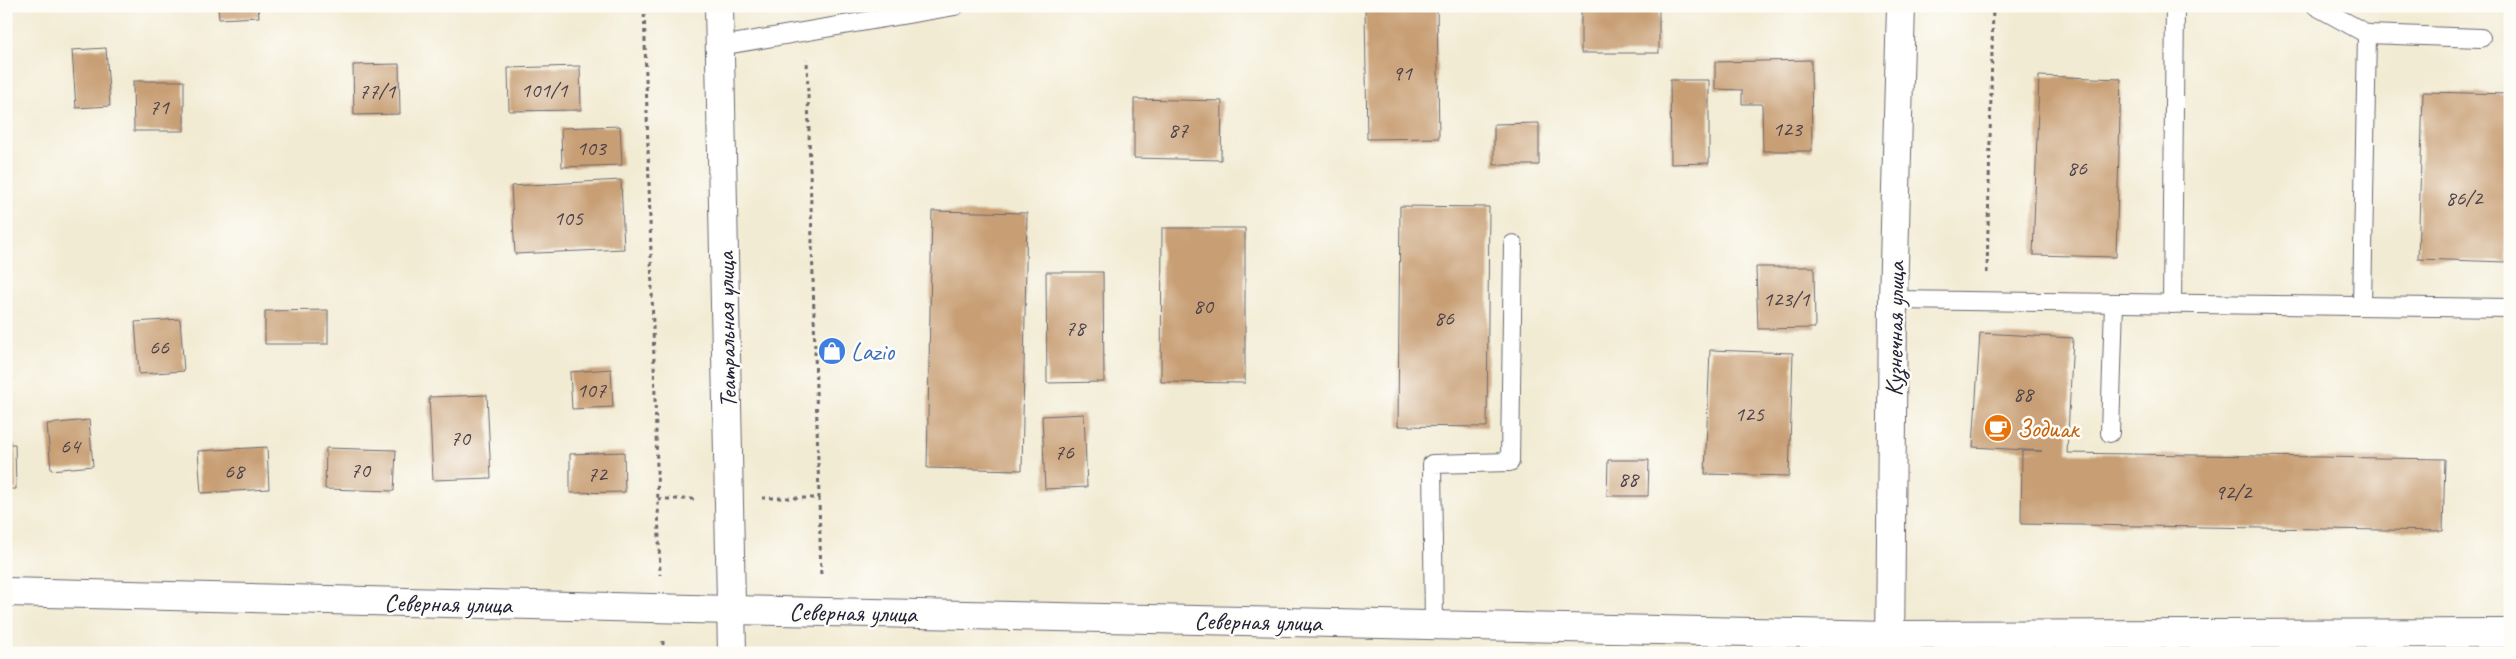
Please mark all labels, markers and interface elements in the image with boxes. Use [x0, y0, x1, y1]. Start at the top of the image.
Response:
house number: 91 [1392, 59, 1413, 87]
house number: 101/1 [521, 76, 569, 104]
house number: 77/1 [359, 77, 397, 105]
house number: 71 [149, 93, 170, 121]
house number: 123 [1772, 115, 1804, 143]
house number: 87 [1168, 116, 1189, 144]
house number: 103 [576, 134, 608, 162]
house number: 86 [2067, 154, 2088, 182]
house number: 86/2 [2446, 184, 2485, 212]
house number: 105 [553, 204, 584, 232]
street label: Театральная улица [710, 250, 744, 408]
street label: Кузнечная улица [1878, 259, 1913, 397]
house number: 123/1 [1763, 285, 1811, 313]
house number: 80 [1193, 292, 1215, 320]
house number: 86 [1434, 304, 1455, 332]
house number: 78 [1065, 314, 1087, 342]
house number: 66 [149, 333, 170, 361]
shop icon: Lazio [817, 336, 847, 366]
place label: Lazio [851, 336, 895, 368]
house number: 107 [576, 376, 607, 404]
house number: 88 [2013, 380, 2035, 408]
house number: 125 [1734, 400, 1765, 428]
cafe icon: Зодиак [1983, 413, 2013, 443]
place label: Зодиак [2017, 413, 2080, 445]
house number: 70 [450, 424, 472, 452]
house number: 64 [60, 432, 82, 460]
house number: 76 [1054, 438, 1075, 466]
house number: 70 [350, 456, 372, 484]
house number: 68 [224, 457, 246, 485]
house number: 72 [587, 460, 609, 488]
house number: 88 [1618, 465, 1640, 493]
house number: 92/2 [2215, 478, 2254, 506]
street label: Северная улица [384, 587, 514, 621]
street label: Северная улица [789, 596, 919, 630]
street label: Северная улица [1194, 605, 1324, 639]

